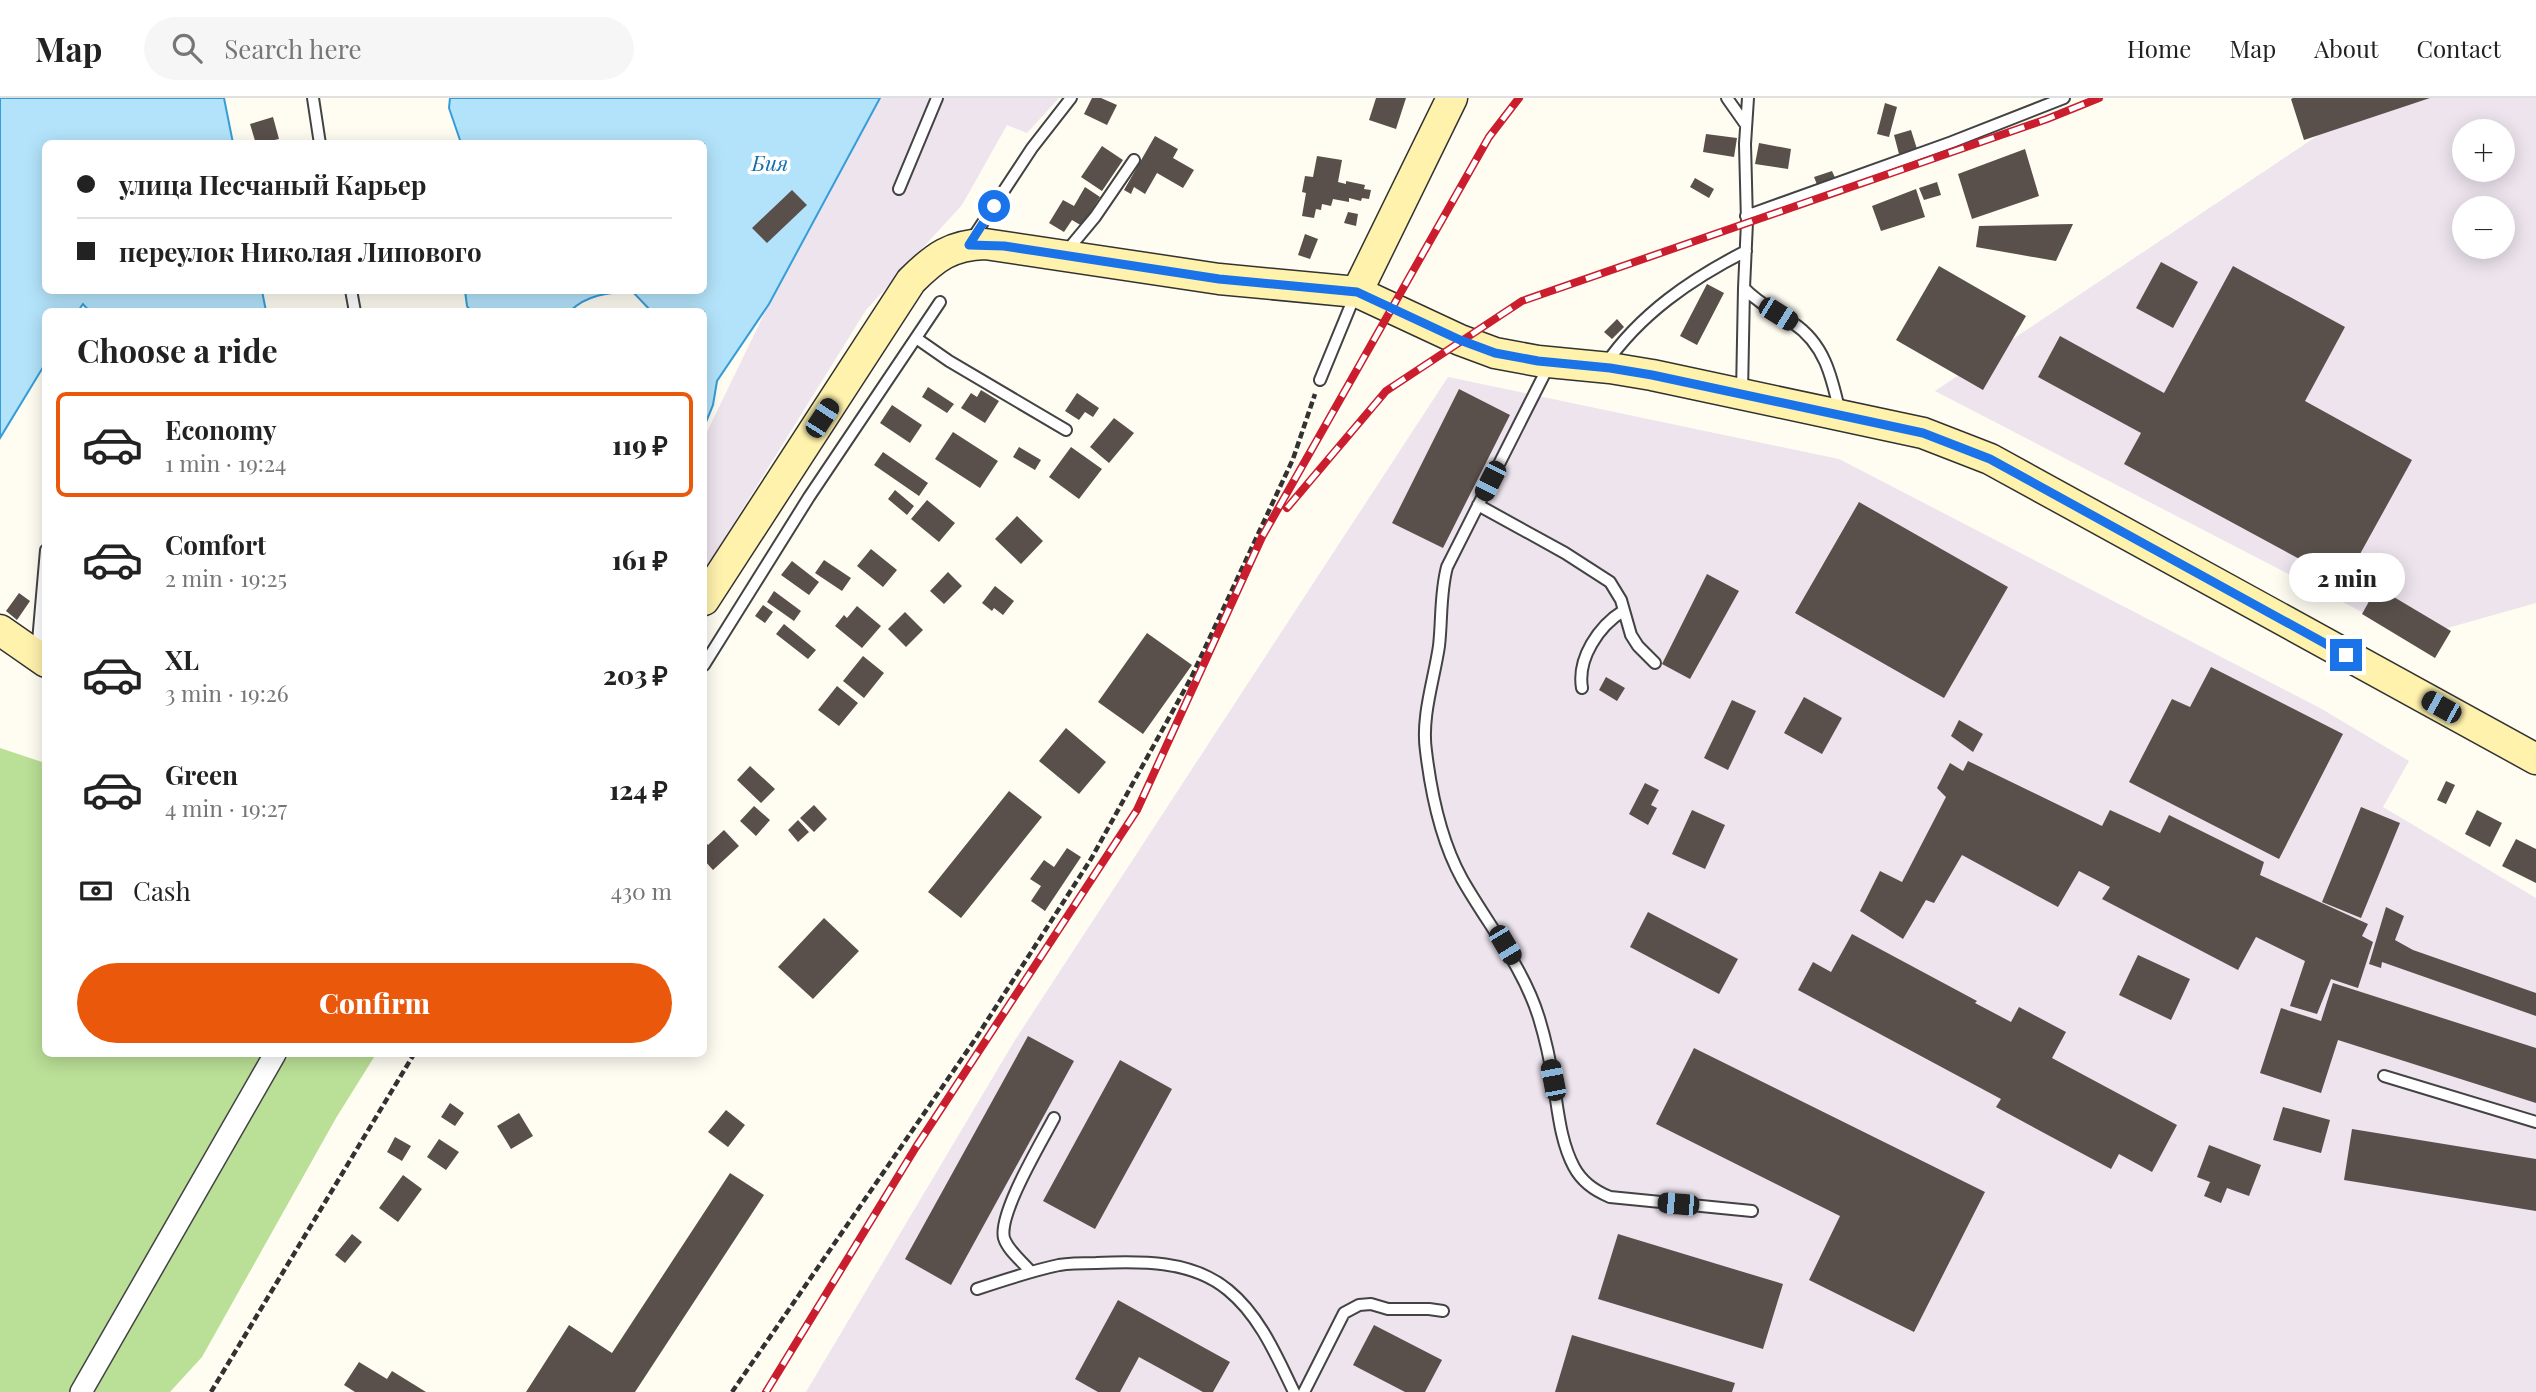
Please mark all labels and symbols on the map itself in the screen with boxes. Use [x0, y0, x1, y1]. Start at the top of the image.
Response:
water label: Бия [751, 148, 788, 176]
route start [978, 190, 1010, 222]
car [1755, 294, 1802, 334]
car [802, 395, 843, 441]
car [1472, 458, 1509, 504]
callout: 2 min [2288, 554, 2404, 602]
route end [2330, 639, 2362, 671]
car [2418, 688, 2465, 726]
car [1486, 922, 1525, 968]
car [1539, 1057, 1568, 1103]
car [1657, 1192, 1700, 1216]

